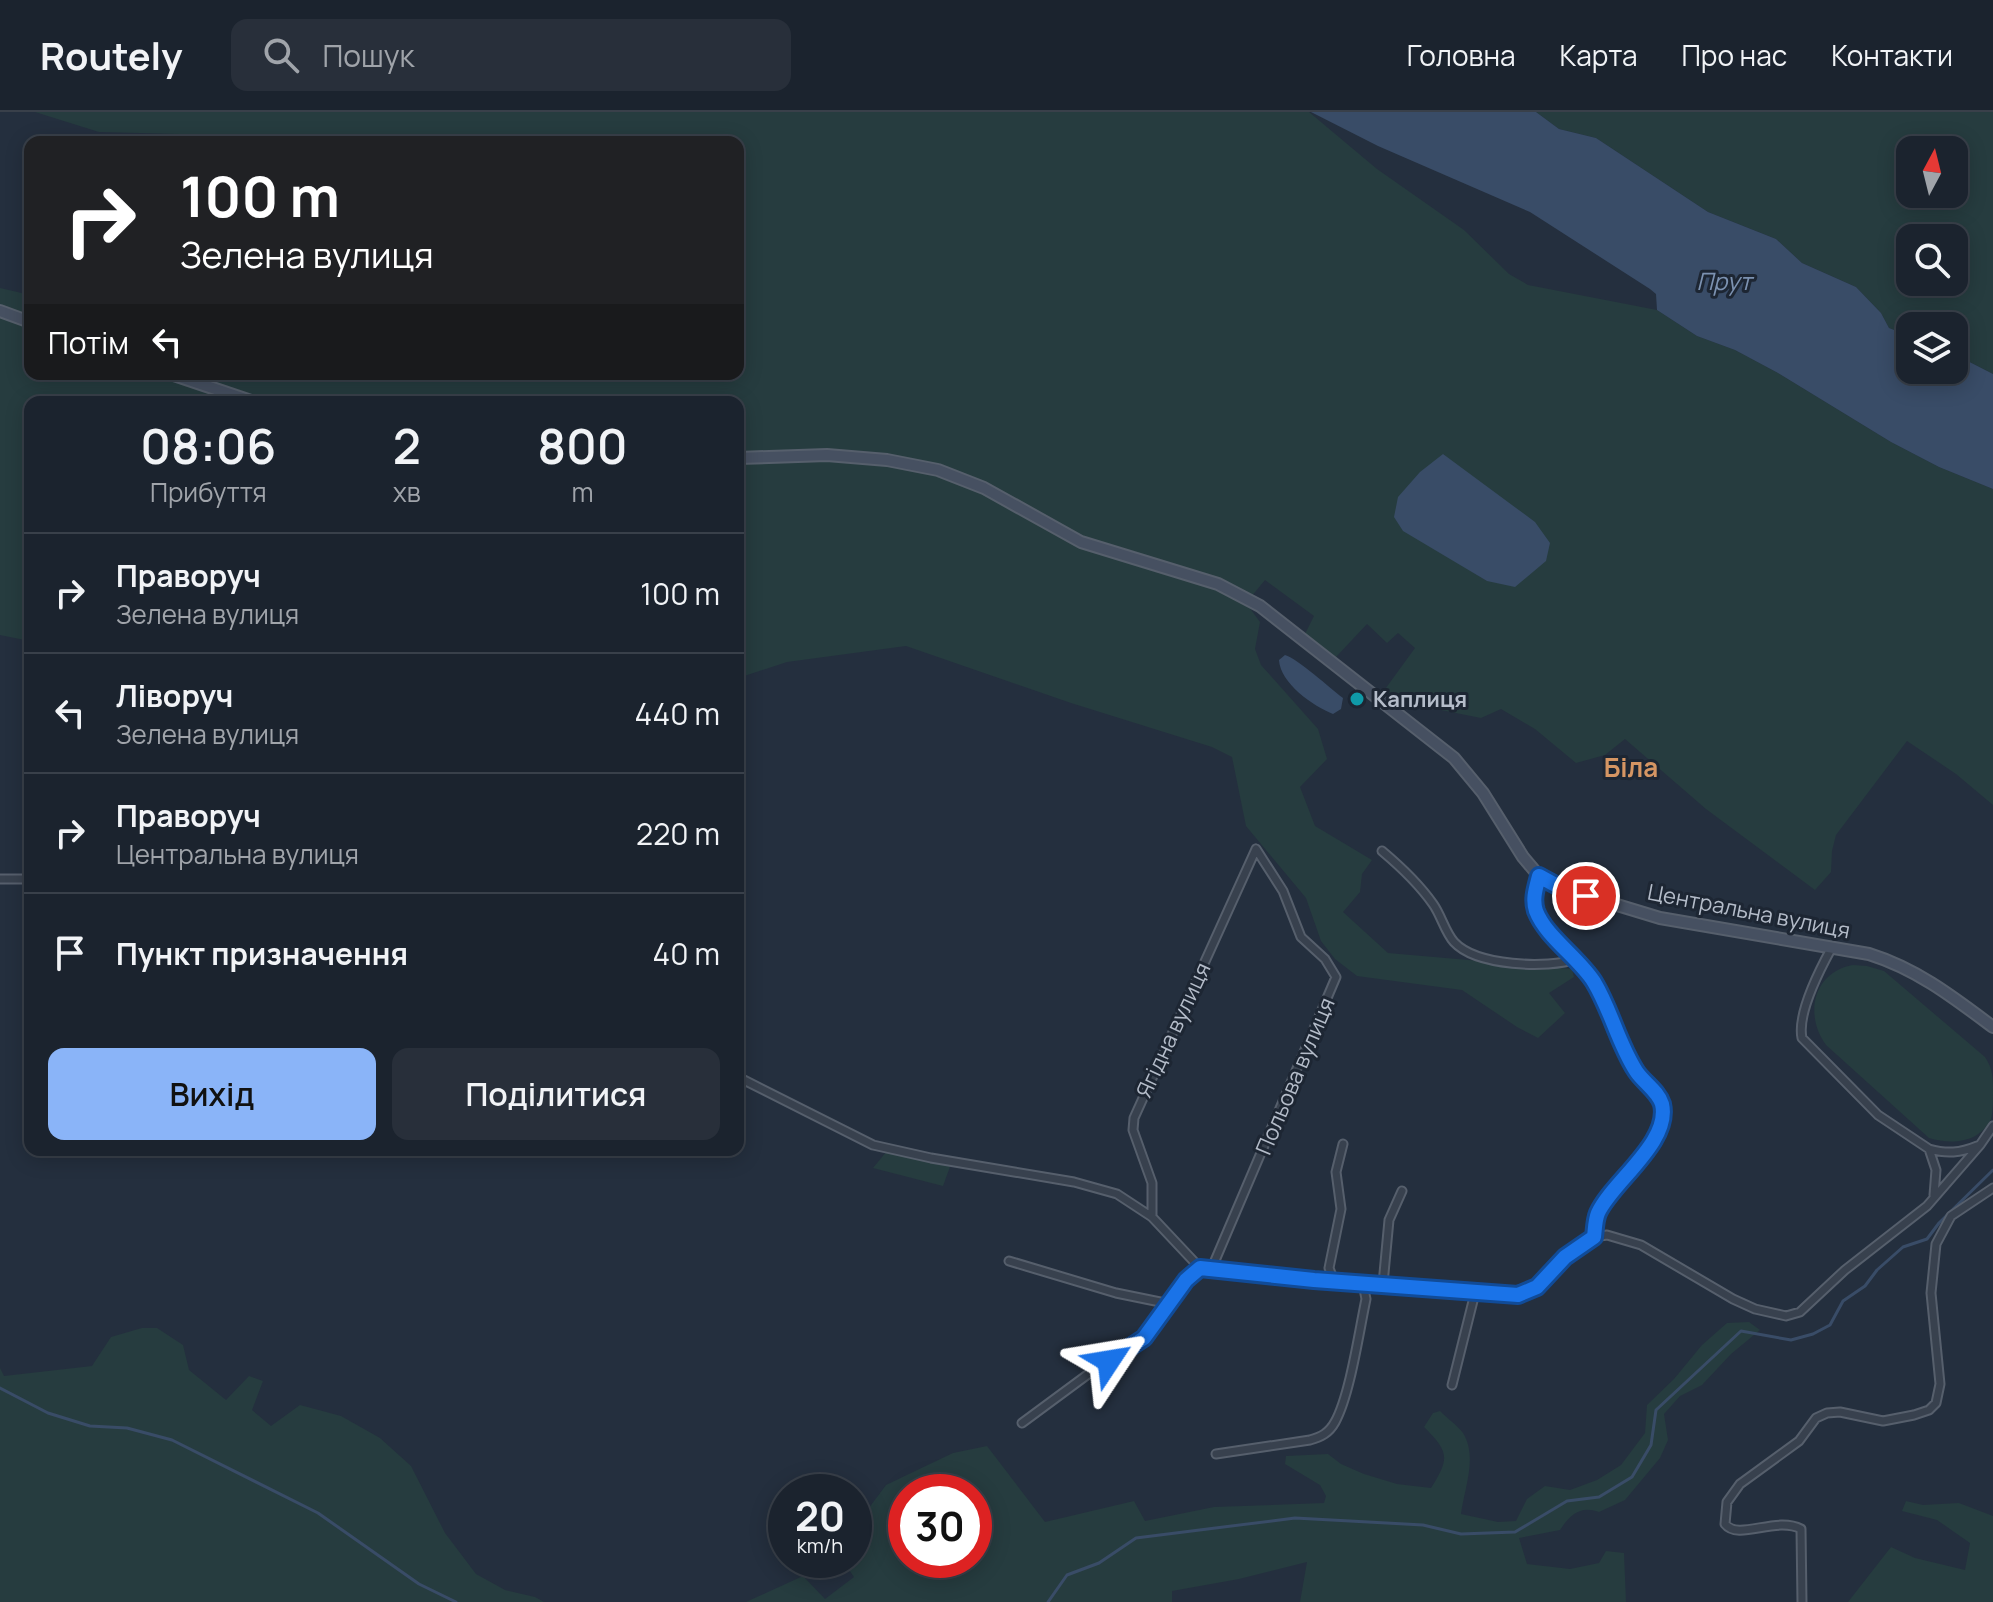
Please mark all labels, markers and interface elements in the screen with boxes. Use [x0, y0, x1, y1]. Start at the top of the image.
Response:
search box [231, 19, 791, 91]
text: Routely [40, 29, 183, 81]
icon: search [259, 33, 303, 77]
text: Пошук [323, 35, 415, 76]
text: Головна [1407, 36, 1516, 74]
text: Карта [1560, 36, 1638, 74]
text: Про нас [1682, 36, 1787, 74]
text: Контакти [1831, 36, 1953, 74]
north arrow [1896, 136, 1968, 208]
map controls [1896, 136, 1968, 384]
text: 100 m [180, 157, 340, 234]
icon: right [48, 168, 152, 272]
button: search [1896, 224, 1968, 296]
text: Зелена вулиця [180, 230, 434, 279]
water label: Прут [1696, 264, 1754, 297]
button: layers [1896, 312, 1968, 384]
icon: left [145, 320, 189, 364]
text: Потім [48, 322, 129, 363]
text: 08:06 [140, 413, 276, 478]
text: 2 [393, 413, 421, 478]
text: 800 [537, 413, 628, 478]
text: Прибуття [150, 474, 267, 510]
text: хв [393, 474, 421, 510]
text: m [571, 474, 593, 510]
text: Праворуч [116, 555, 261, 596]
icon: right [48, 571, 92, 615]
text: 100 m [640, 573, 720, 614]
text: Зелена вулиця [116, 596, 299, 632]
text: Ліворуч [116, 675, 233, 716]
place label: Каплиця [1373, 684, 1467, 714]
marker: Каплиця [1348, 690, 1366, 708]
icon: left [48, 691, 92, 735]
text: 440 m [635, 693, 720, 734]
text: Зелена вулиця [116, 716, 299, 752]
district label: Біла [1604, 749, 1658, 785]
text: Праворуч [116, 795, 261, 836]
icon: right [48, 811, 92, 855]
text: 220 m [636, 813, 720, 854]
text: Центральна вулиця [116, 836, 359, 872]
pin [1552, 862, 1620, 930]
icon: arrive [1564, 874, 1608, 918]
street label: Центральна вулиця [1645, 877, 1853, 945]
icon: arrive [48, 931, 92, 975]
text: Пункт призначення [116, 933, 408, 974]
text: 40 m [653, 933, 720, 974]
street label: Ягідна вулиця [1129, 958, 1217, 1102]
street label: Польова вулиця [1248, 993, 1342, 1159]
button: Вихід [48, 1048, 376, 1140]
button: Поділитися [392, 1048, 720, 1140]
position arrow [1067, 1319, 1151, 1403]
speed limit sign: 30 [888, 1474, 992, 1578]
text: 20 [795, 1488, 845, 1543]
text: km/h [797, 1532, 843, 1559]

